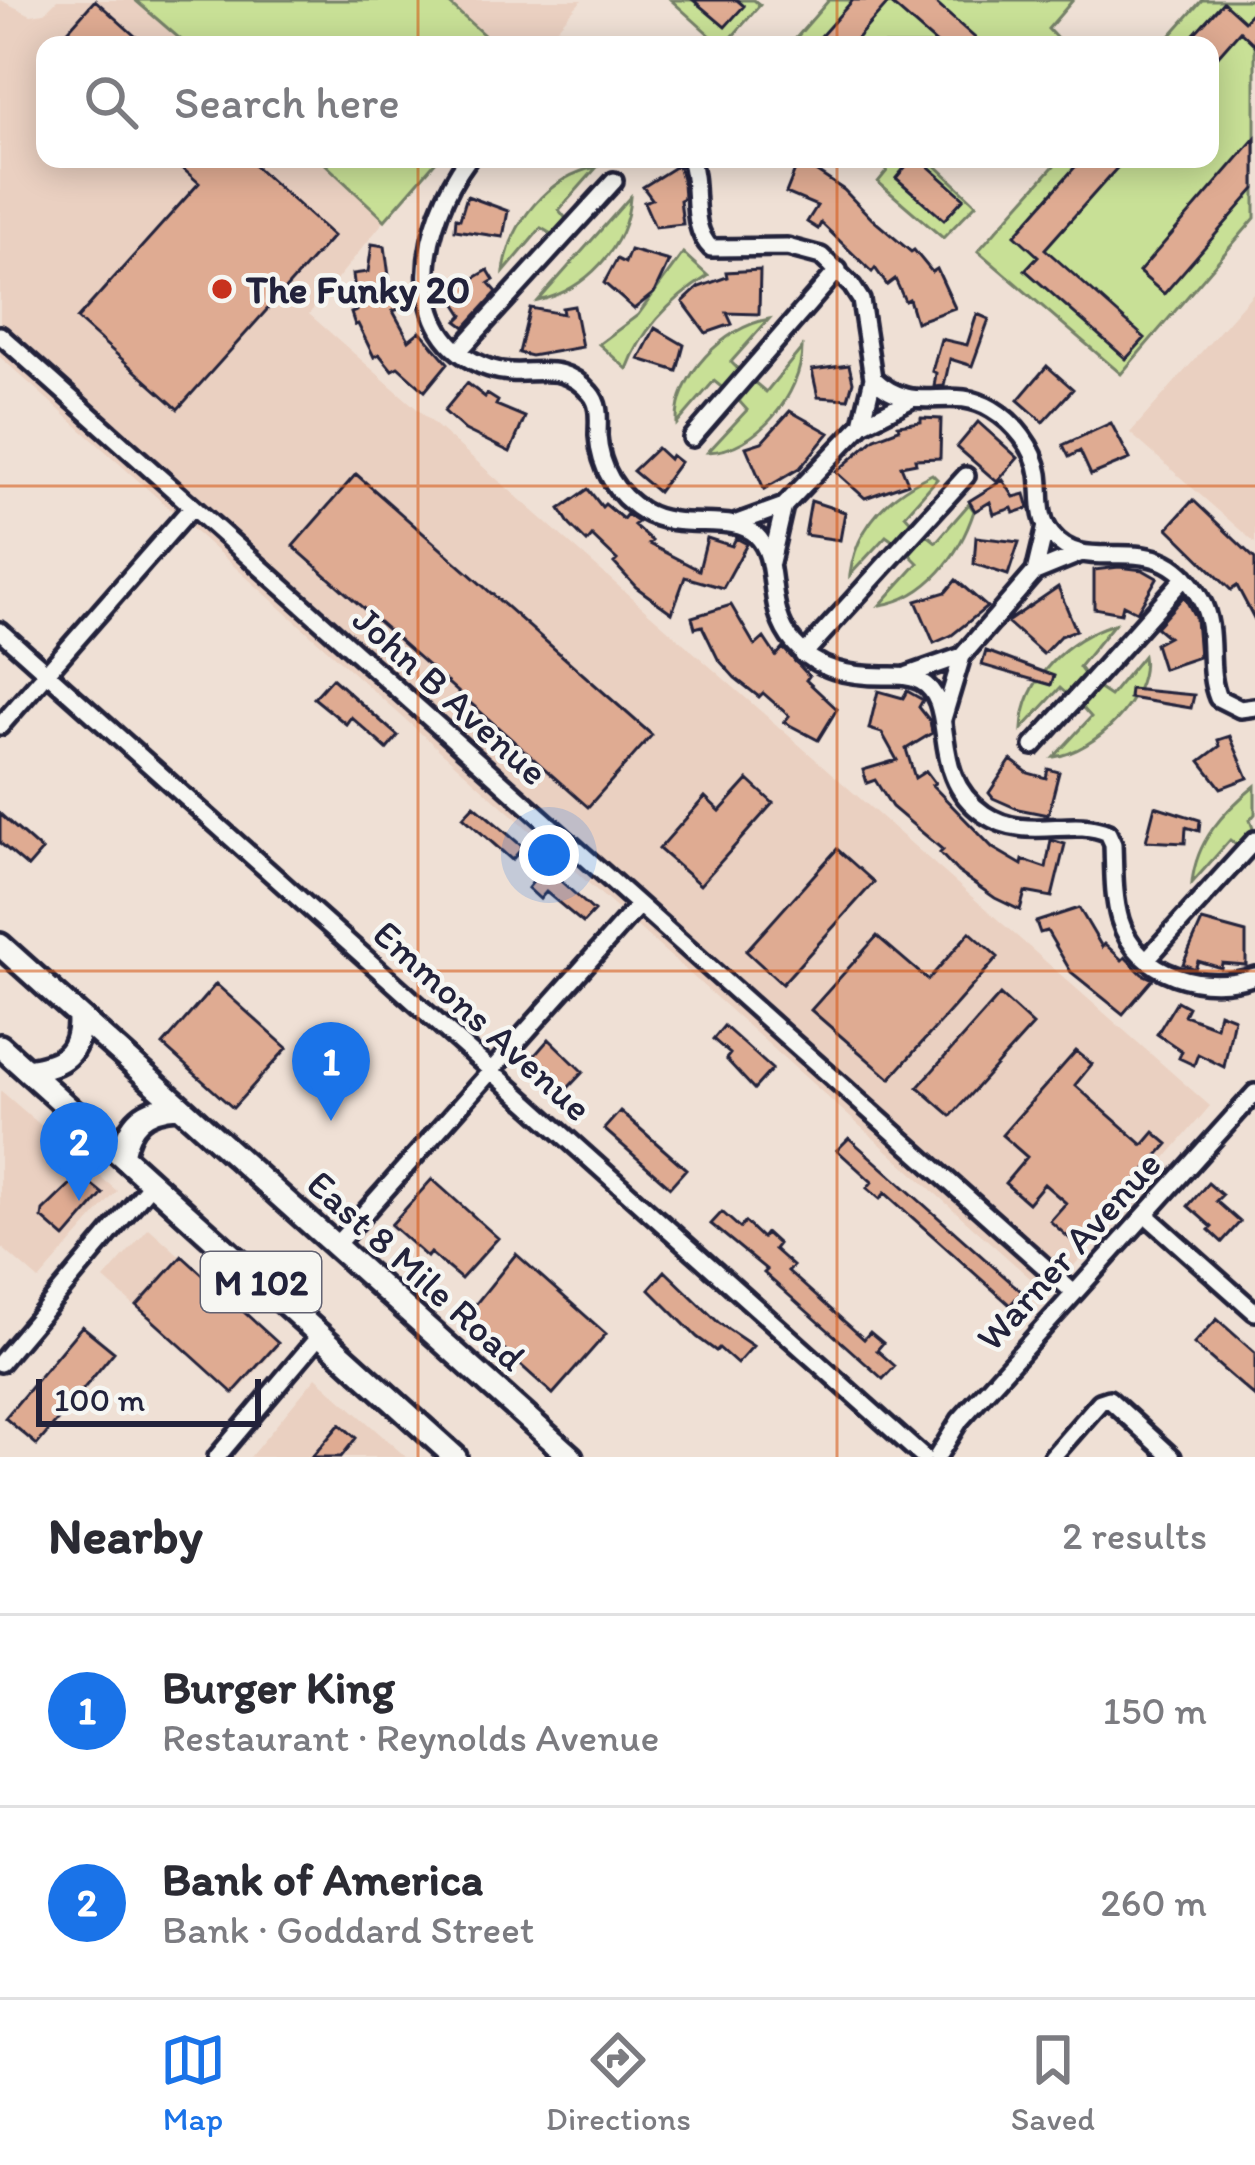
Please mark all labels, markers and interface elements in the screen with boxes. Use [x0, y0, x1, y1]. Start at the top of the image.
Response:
search box [36, 36, 1219, 168]
icon: search [78, 69, 144, 135]
text: Search here [174, 75, 400, 129]
place label: The Funky 20 [245, 266, 470, 313]
marker: The Funky 20 [209, 276, 235, 302]
street label: John B Avenue [344, 596, 558, 795]
your location [519, 825, 579, 885]
street label: Emmons Avenue [364, 910, 602, 1131]
pin: 1 [292, 1022, 370, 1121]
pin: 2 [40, 1102, 118, 1201]
street label: Warner Avenue [966, 1140, 1171, 1360]
street label: East 8 Mile Road [298, 1160, 536, 1381]
road number: M 102 [201, 1252, 321, 1312]
scale bar [36, 1373, 261, 1426]
text: 100 m [54, 1380, 145, 1419]
text: Nearby [48, 1505, 203, 1566]
text: 2 results [1062, 1512, 1207, 1559]
text: Burger King [162, 1660, 395, 1714]
text: 1 [78, 1687, 96, 1734]
text: 150 m [1103, 1687, 1207, 1734]
text: Restaurant · Reynolds Avenue [162, 1714, 659, 1761]
text: Bank of America [162, 1852, 483, 1906]
text: 2 [77, 1879, 97, 1926]
text: 260 m [1100, 1879, 1207, 1926]
text: Bank · Goddard Street [162, 1906, 534, 1953]
tab: Map [160, 2027, 226, 2138]
tab: Directions [546, 2027, 691, 2138]
tab: Saved [1011, 2027, 1095, 2138]

